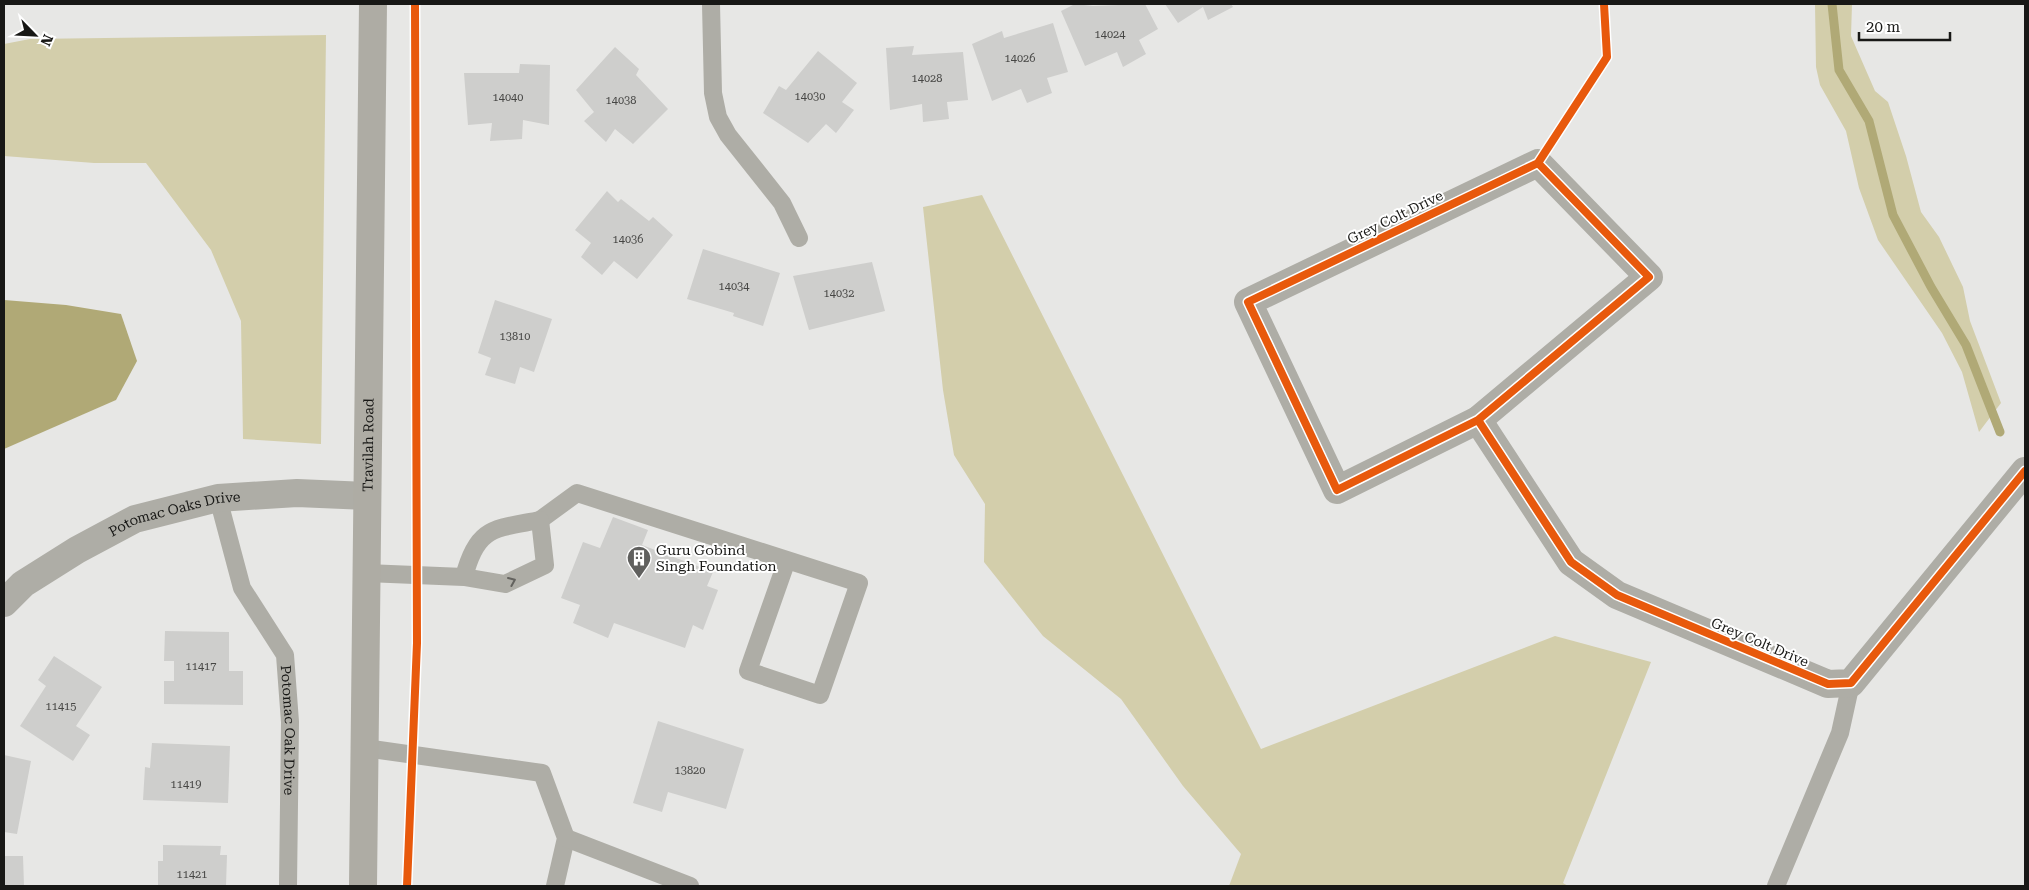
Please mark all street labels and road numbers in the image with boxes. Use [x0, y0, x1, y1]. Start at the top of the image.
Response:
street label: Grey Colt Drive [1345, 187, 1446, 247]
street label: Travilah Road [359, 398, 377, 492]
street label: Potomac Oaks Drive [106, 489, 241, 540]
street label: Grey Colt Drive [1709, 614, 1811, 670]
street label: Potomac Oak Drive [278, 664, 298, 796]

